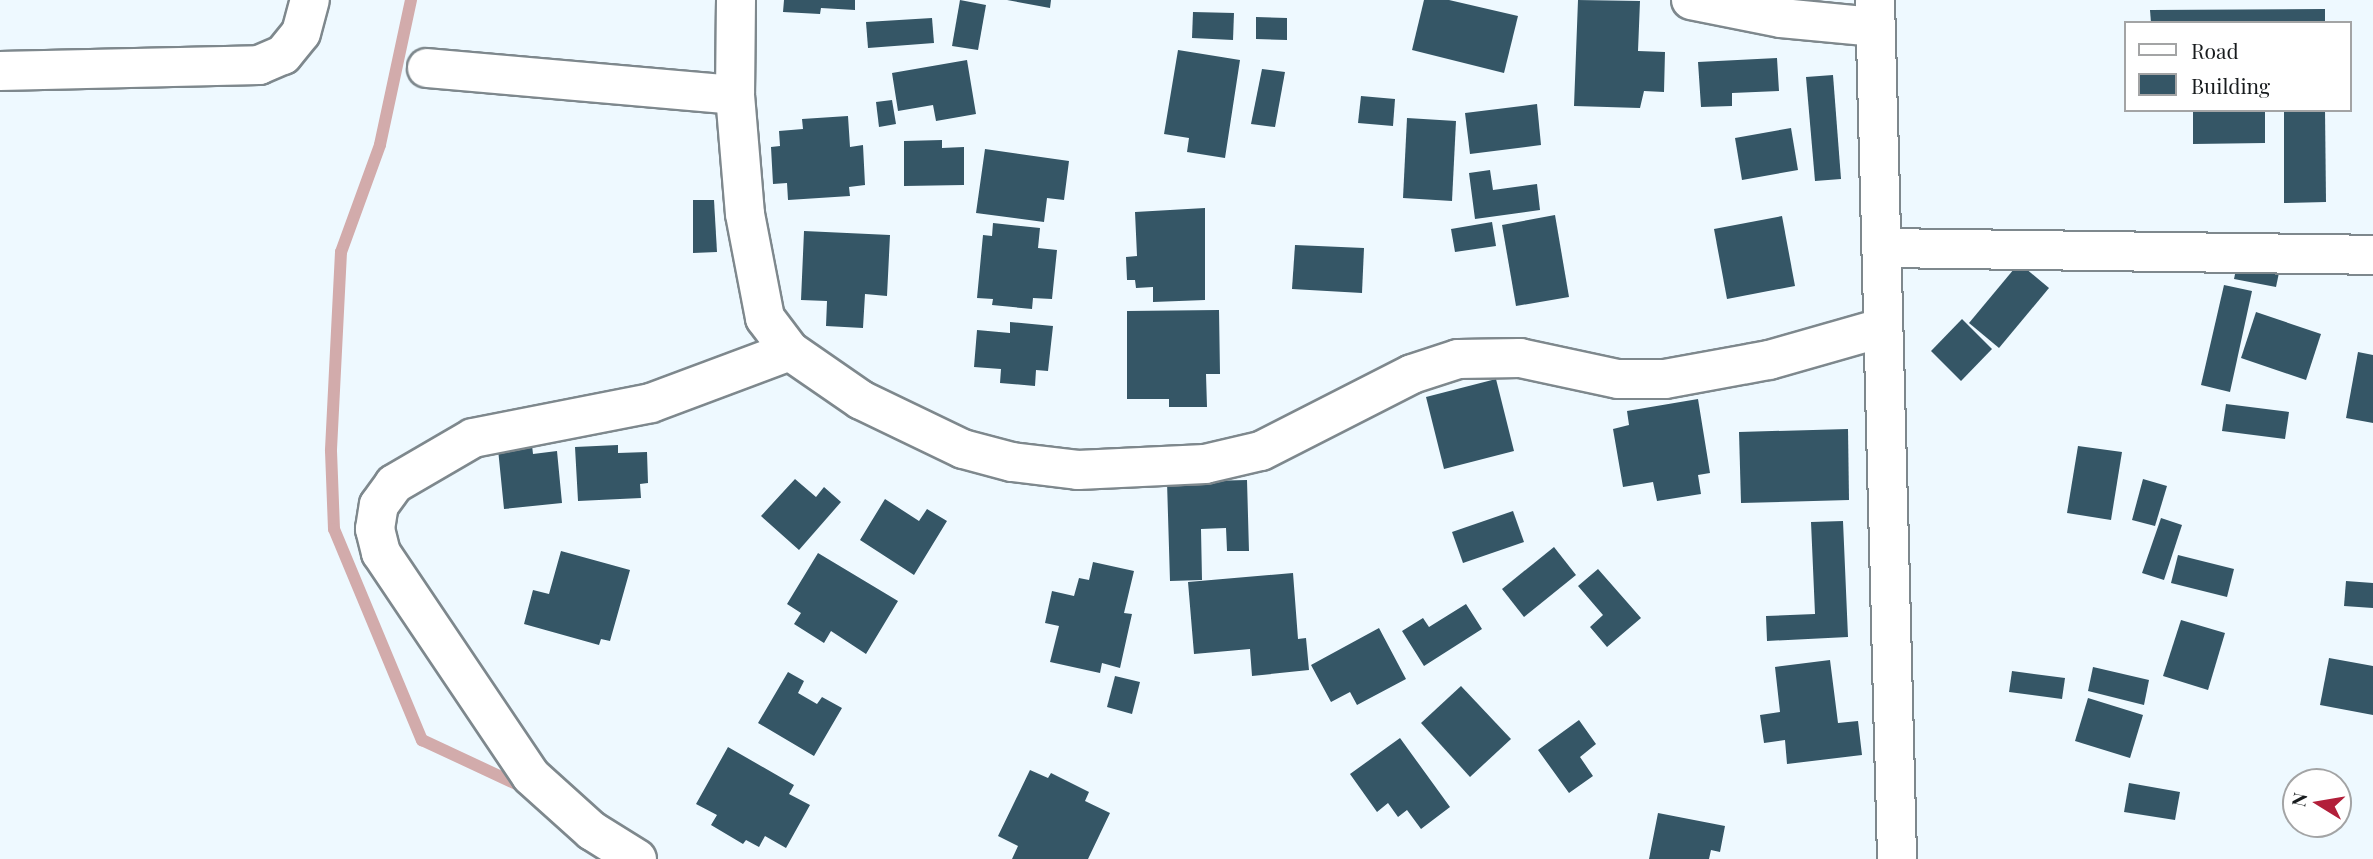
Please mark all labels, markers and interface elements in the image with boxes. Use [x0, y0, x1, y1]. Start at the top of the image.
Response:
legend [2124, 21, 2352, 112]
text: Road [2191, 36, 2239, 64]
text: Building [2191, 71, 2270, 99]
north arrow [2282, 768, 2352, 838]
text: N [2284, 790, 2312, 809]

